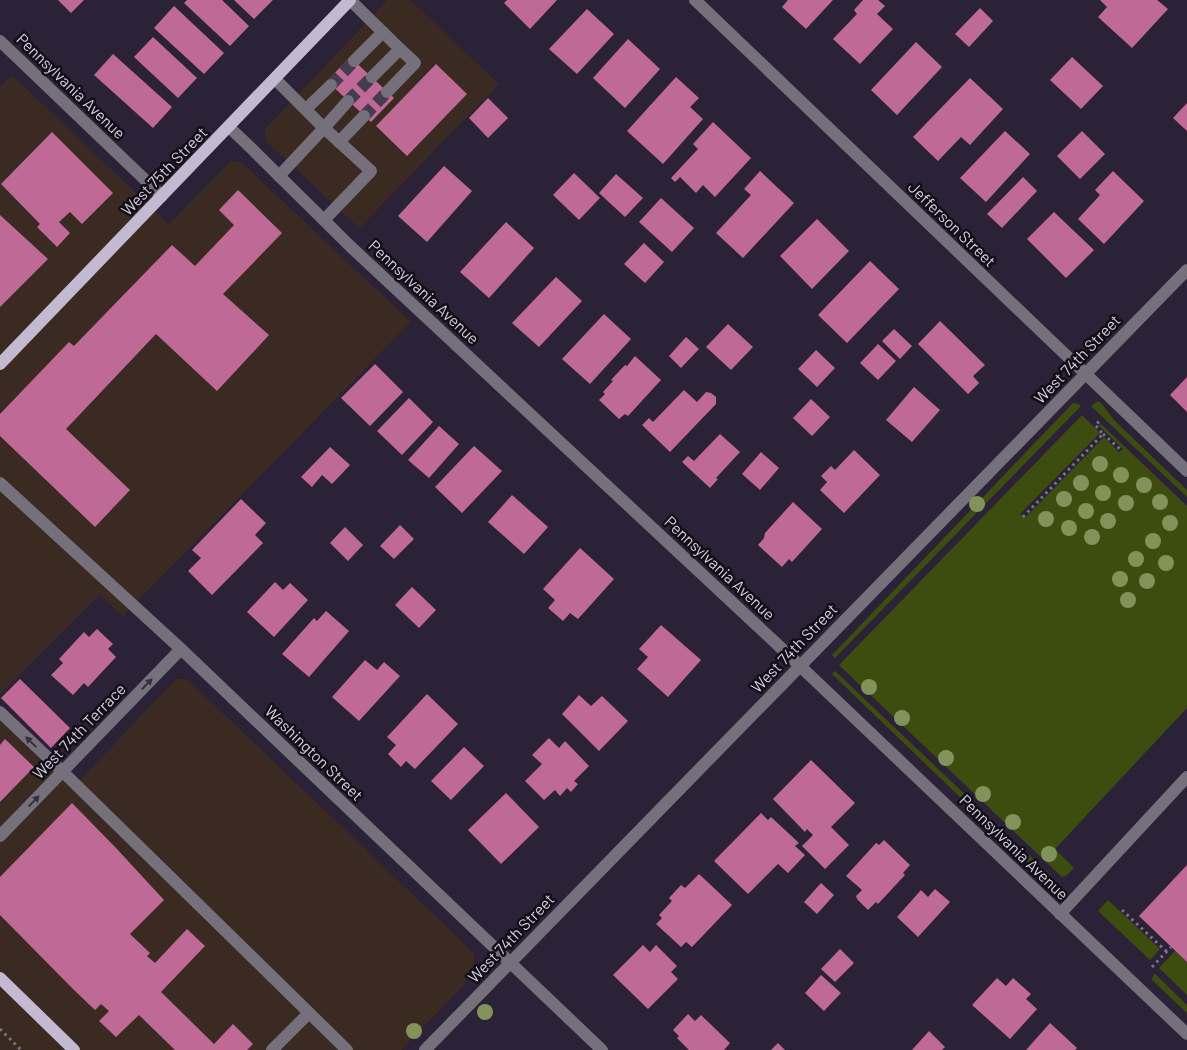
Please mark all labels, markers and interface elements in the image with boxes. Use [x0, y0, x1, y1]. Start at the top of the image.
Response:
street label: Pennsylvania Avenue [13, 29, 130, 142]
street label: West 75th Street [117, 123, 211, 219]
street label: Jefferson Street [905, 177, 1000, 270]
street label: Pennsylvania Avenue [365, 236, 483, 348]
street label: West 74th Street [1029, 310, 1124, 407]
street label: Pennsylvania Avenue [661, 512, 779, 624]
street label: West 74th Street [746, 599, 841, 696]
street label: West 74th Terrace [28, 679, 129, 782]
one-way arrow [141, 679, 153, 691]
street label: Washington Street [261, 701, 367, 804]
one-way arrow [25, 736, 37, 748]
street label: Pennsylvania Avenue [956, 790, 1073, 903]
one-way arrow [28, 795, 40, 807]
street label: West 74th Street [463, 889, 558, 986]

